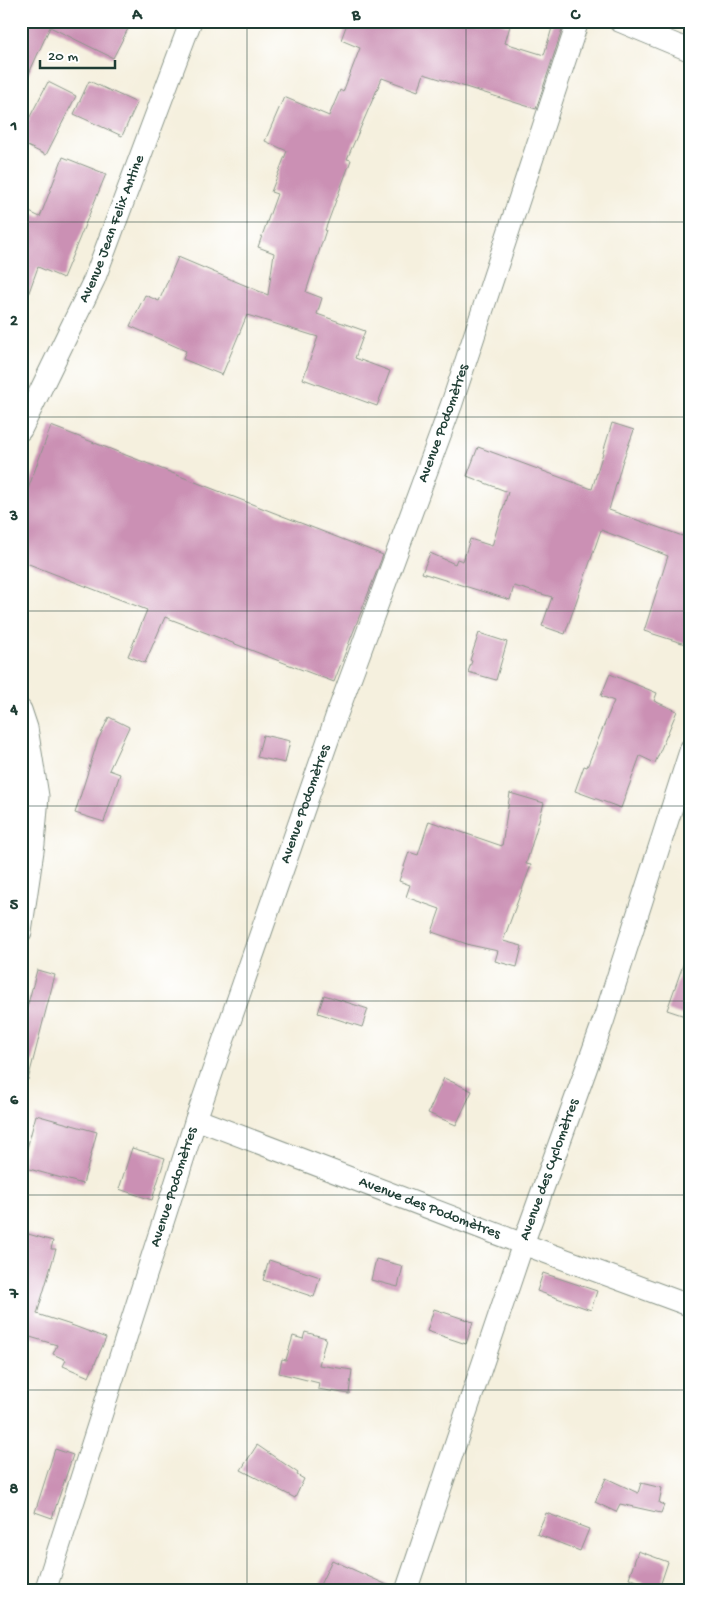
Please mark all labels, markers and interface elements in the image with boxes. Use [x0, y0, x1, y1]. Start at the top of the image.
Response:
text: A [131, 7, 143, 26]
text: B [351, 7, 361, 26]
text: C [570, 7, 581, 26]
scale bar [40, 38, 115, 70]
text: 20 m [48, 48, 78, 66]
text: 1 [10, 118, 17, 137]
street label: Avenue Jean Felix Antine [75, 152, 149, 306]
text: 2 [10, 313, 18, 332]
street label: Avenue Podomètres [414, 361, 473, 485]
text: 3 [9, 508, 18, 527]
text: 4 [9, 702, 18, 721]
street label: Avenue Podomètres [277, 742, 335, 866]
text: 5 [10, 897, 19, 916]
text: 6 [10, 1092, 19, 1111]
street label: Avenue des Cyclomètres [516, 1096, 584, 1243]
street label: Avenue Podomètres [147, 1125, 202, 1249]
street label: Avenue des Podomètres [356, 1173, 503, 1244]
text: 7 [9, 1286, 19, 1305]
text: 8 [10, 1481, 19, 1500]

